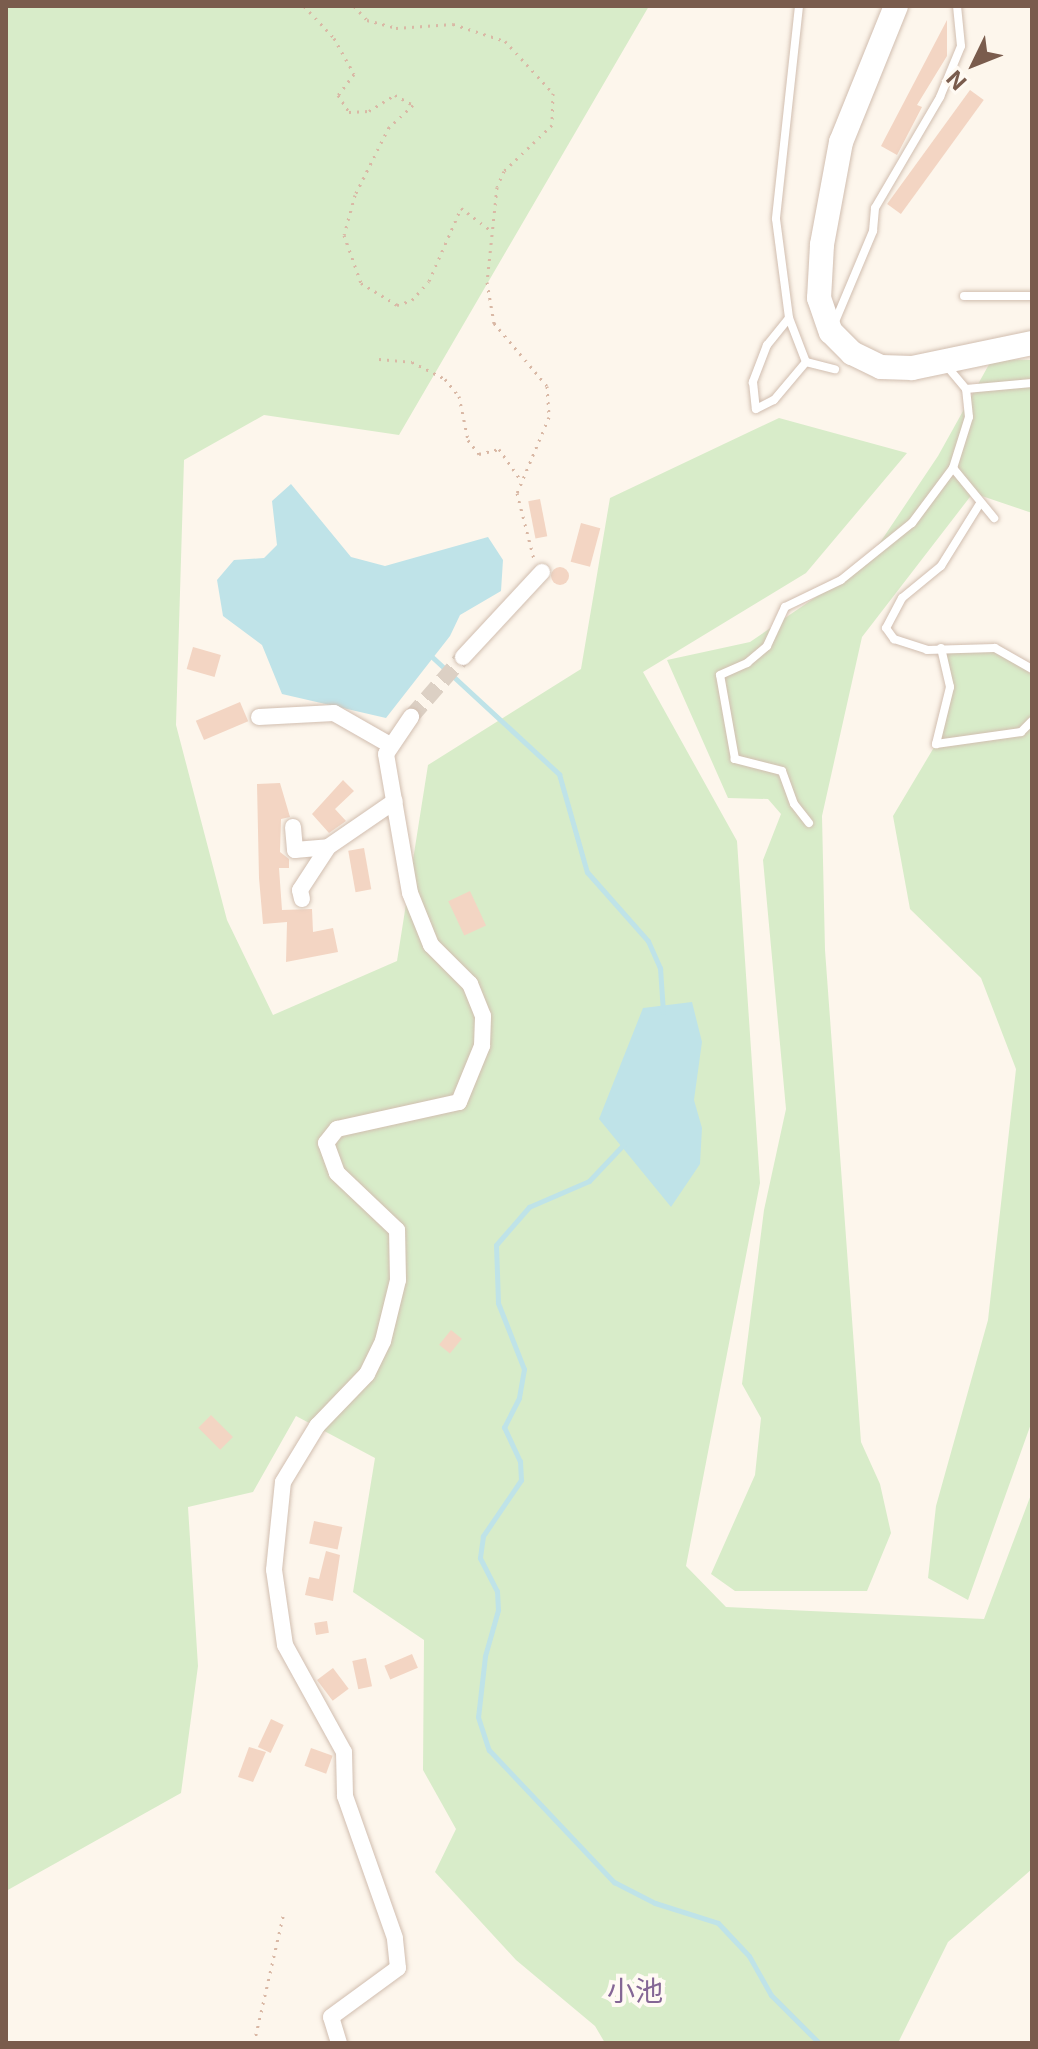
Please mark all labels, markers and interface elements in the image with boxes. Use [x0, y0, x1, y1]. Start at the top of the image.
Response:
north arrow [934, 24, 1014, 104]
text: N [941, 65, 972, 95]
district label: 小池 [607, 1974, 663, 2008]

